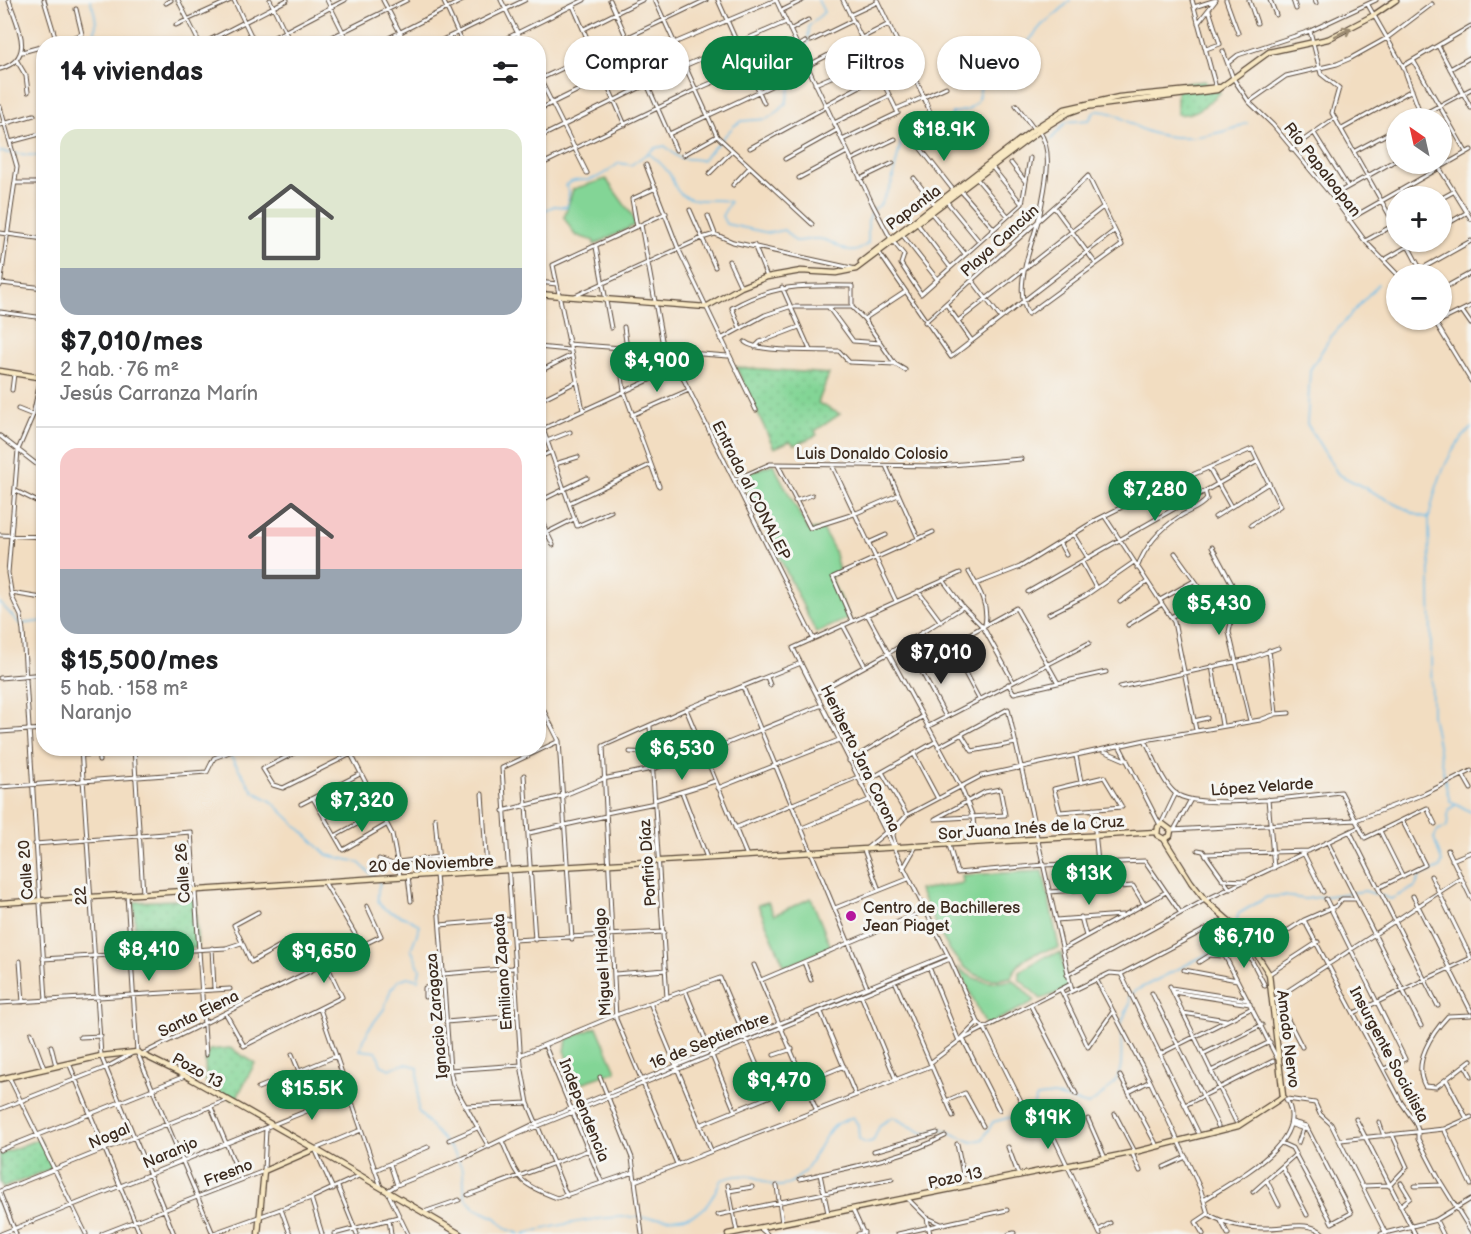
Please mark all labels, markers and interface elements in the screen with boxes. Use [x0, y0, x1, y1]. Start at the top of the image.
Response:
one-way arrow [1333, 25, 1351, 37]
chip: Comprar [564, 36, 689, 90]
chip: Alquilar [701, 36, 813, 90]
chip: Filtros [825, 36, 925, 90]
chip: Nuevo [937, 36, 1041, 90]
icon: filters [489, 56, 522, 89]
text: 14 viviendas [60, 57, 203, 88]
north arrow [1386, 108, 1452, 174]
map controls [1386, 108, 1452, 330]
pin: $18.9K [895, 111, 993, 162]
text: $18.9K [912, 118, 976, 142]
street label: Río Papaloapan [1279, 119, 1365, 221]
icon: home [237, 168, 345, 276]
street label: Papantla [883, 182, 945, 235]
button: + [1386, 186, 1452, 252]
street label: Playa Cancún [957, 201, 1043, 281]
button: − [1386, 264, 1452, 330]
text: $7,010/mes [60, 327, 203, 358]
pin: $4,900 [608, 342, 706, 393]
text: $4,900 [624, 349, 690, 373]
text: 2 hab. · 76 m² [60, 358, 179, 382]
text: Jesús Carranza Marín [60, 382, 258, 406]
street label: Entrada al CONALEP [707, 418, 794, 563]
street label: Luis Donaldo Colosio [796, 445, 948, 464]
pin: $7,280 [1106, 471, 1204, 522]
text: $7,280 [1122, 478, 1188, 502]
icon: home [237, 487, 345, 595]
pin: $5,430 [1170, 585, 1268, 636]
text: $5,430 [1186, 592, 1252, 616]
pin: $7,010 [892, 634, 990, 685]
text: $7,010 [910, 641, 972, 665]
text: $15,500/mes [60, 646, 218, 677]
text: 5 hab. · 158 m² [60, 677, 188, 701]
street label: Heriberto Jara Corona [816, 682, 904, 835]
text: Naranjo [60, 701, 132, 725]
pin: $6,530 [633, 730, 731, 781]
text: $6,530 [649, 737, 715, 761]
street label: López Velarde [1210, 774, 1315, 801]
pin: $7,320 [313, 782, 411, 833]
text: $7,320 [330, 789, 394, 813]
street label: Sor Juana Inés de la Cruz [938, 813, 1125, 844]
street label: Porfirio Díaz [636, 818, 661, 907]
street label: Calle 20 [15, 839, 38, 901]
street label: Calle 26 [172, 842, 195, 904]
street label: 20 de Noviembre [368, 852, 495, 877]
pin: $13K [1053, 855, 1125, 906]
text: $13K [1066, 862, 1112, 886]
street label: 22 [71, 885, 92, 906]
place label: Centro de Bachilleres Jean Piaget [863, 899, 1020, 936]
street label: Miguel Hidalgo [591, 907, 616, 1017]
marker: Centro de Bachilleres Jean Piaget [844, 909, 858, 923]
street label: Emiliano Zapata [490, 913, 517, 1031]
pin: $6,710 [1195, 918, 1293, 969]
text: $6,710 [1213, 925, 1275, 949]
pin: $8,410 [100, 931, 198, 982]
pin: $9,650 [275, 933, 373, 984]
text: $8,410 [118, 938, 180, 962]
text: $9,650 [291, 940, 357, 964]
street label: Ignacio Zaragoza [423, 952, 452, 1079]
street label: Insurgente Socialista [1345, 984, 1432, 1126]
street label: Santa Elena [155, 987, 242, 1042]
street label: Amado Nervo [1272, 989, 1303, 1089]
street label: 16 de Septiembre [647, 1009, 772, 1074]
street label: Pozo 13 [168, 1050, 226, 1093]
street label: Independencia [554, 1056, 613, 1165]
pin: $9,470 [730, 1062, 828, 1113]
text: $9,470 [747, 1069, 811, 1093]
pin: $15.5K [263, 1070, 361, 1121]
text: $15.5K [281, 1077, 343, 1101]
pin: $19K [1012, 1099, 1084, 1150]
text: $19K [1025, 1106, 1071, 1130]
street label: Nogal [86, 1119, 133, 1154]
street label: Naranjo [140, 1133, 201, 1173]
street label: Fresno [202, 1155, 256, 1191]
street label: Pozo 13 [926, 1163, 984, 1194]

